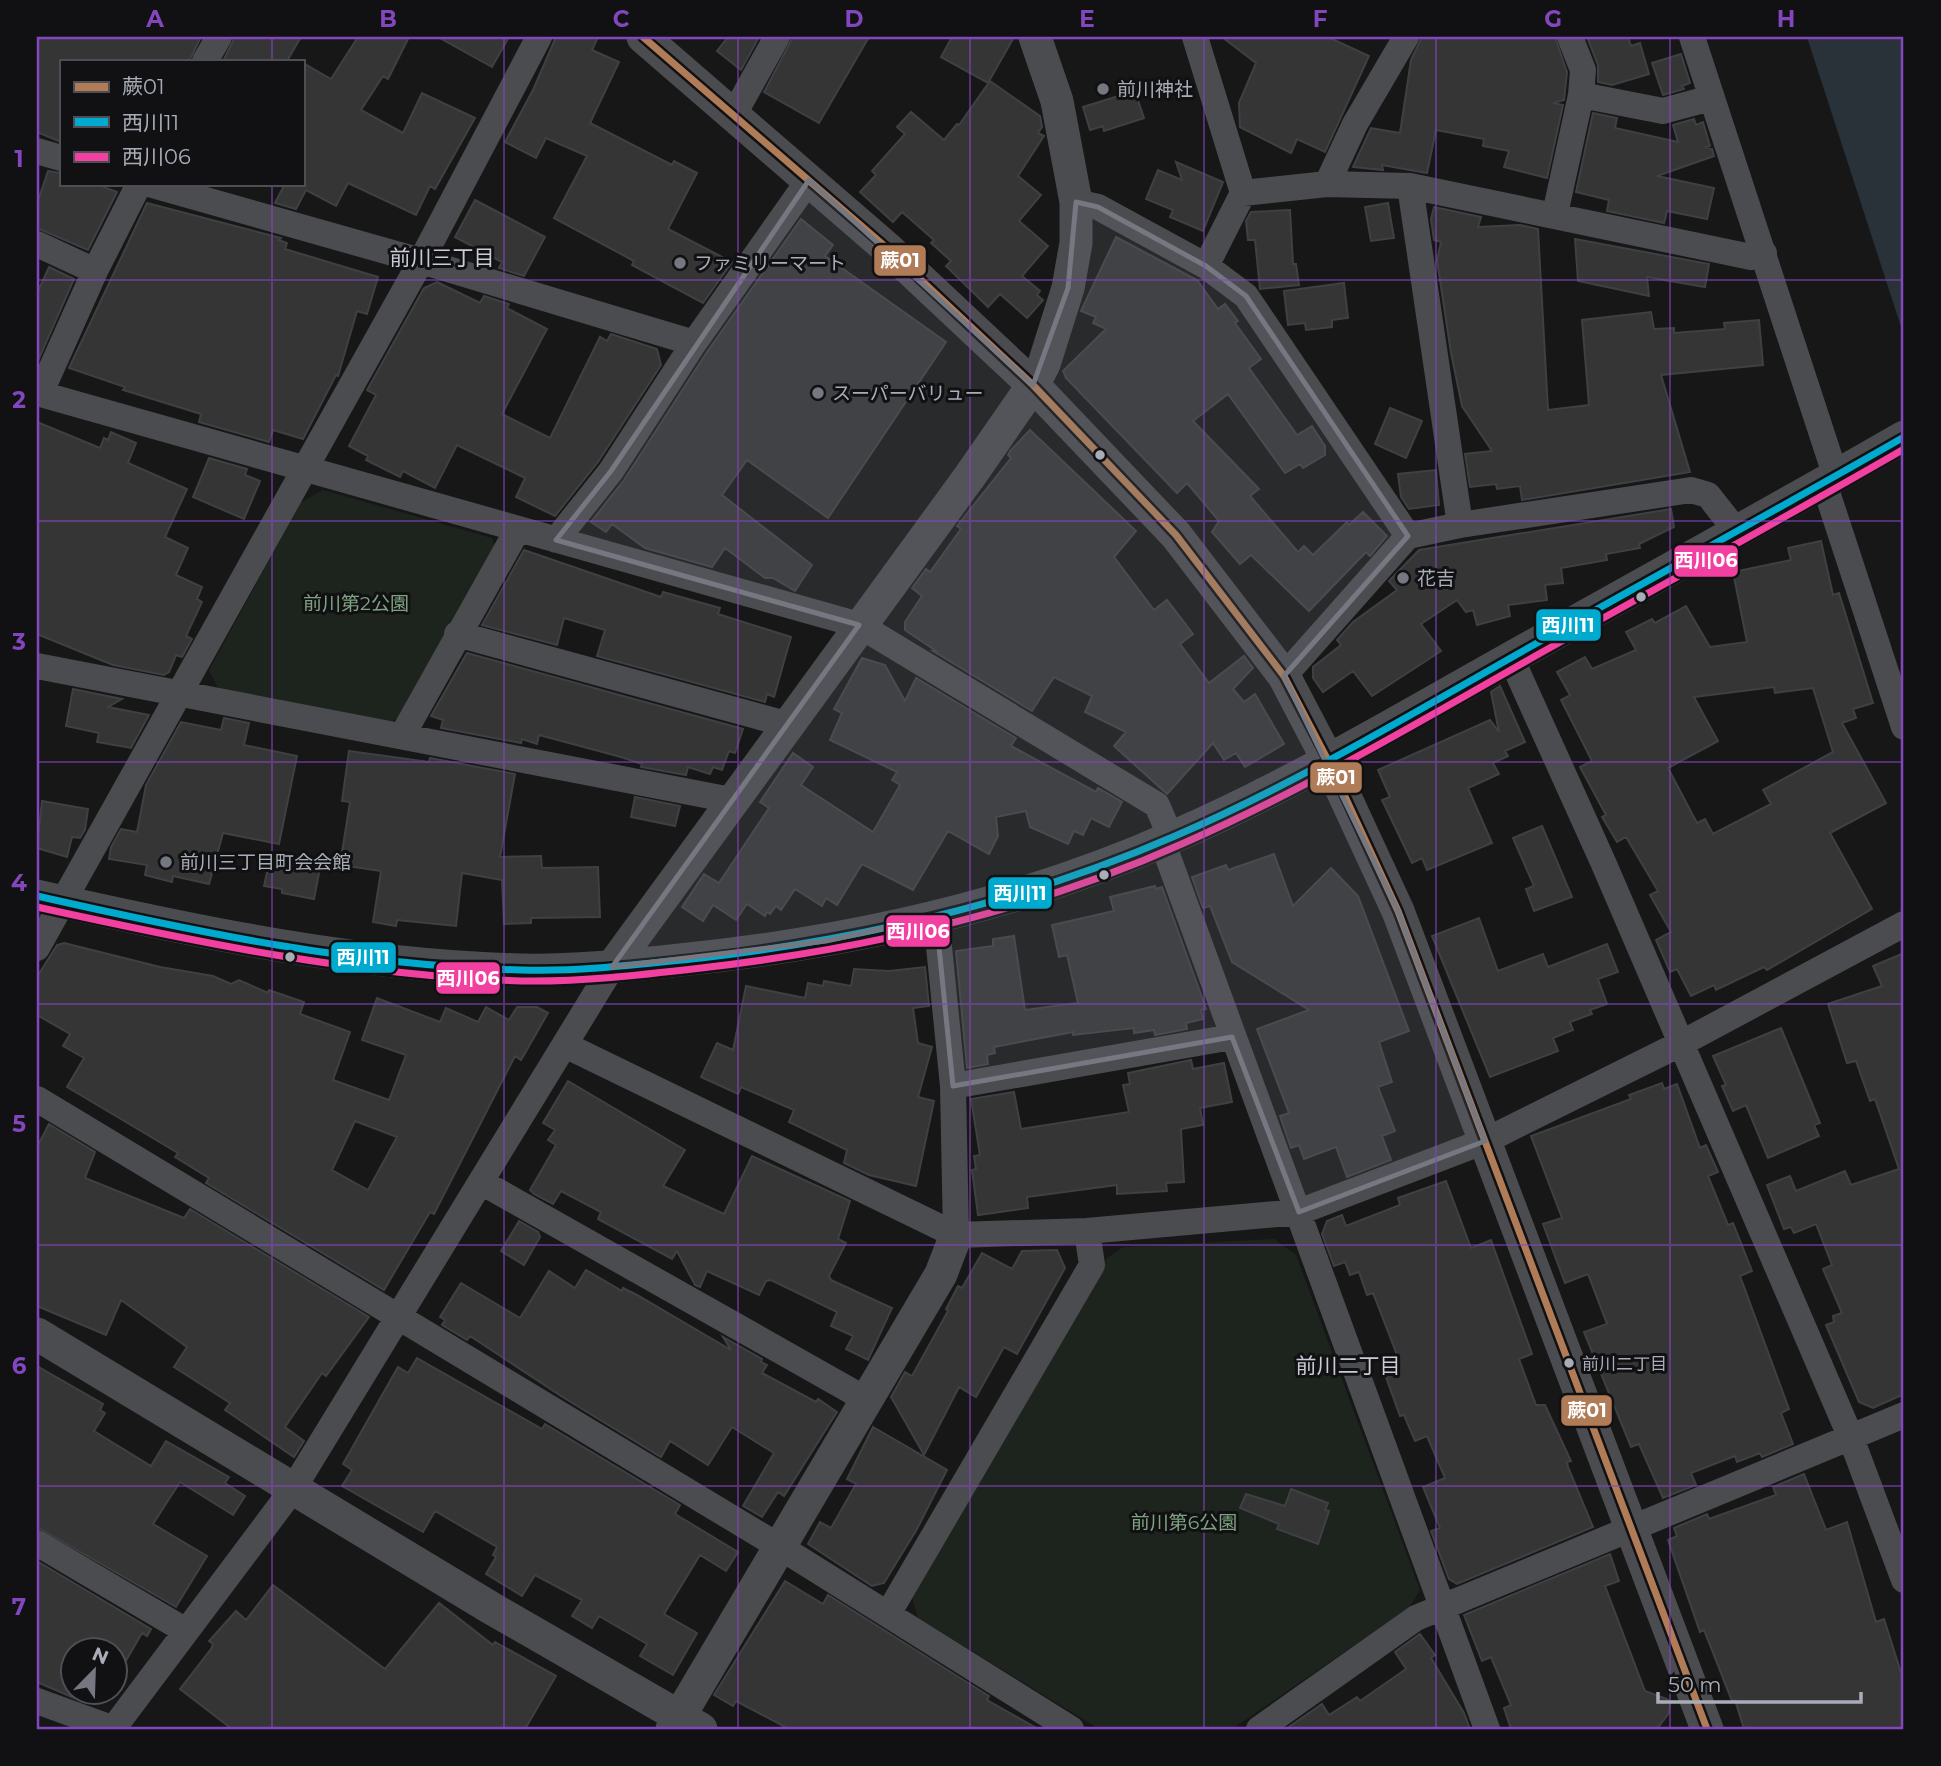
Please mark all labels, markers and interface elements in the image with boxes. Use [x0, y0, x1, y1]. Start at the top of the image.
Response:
text: A [145, 5, 164, 33]
text: B [379, 5, 397, 33]
text: C [613, 5, 630, 33]
text: D [845, 5, 864, 33]
text: E [1079, 5, 1095, 33]
text: F [1313, 5, 1328, 33]
text: G [1544, 5, 1562, 33]
text: H [1777, 5, 1795, 33]
legend [60, 60, 304, 186]
text: 蕨01 [122, 74, 164, 99]
place label: 前川神社 [1117, 78, 1193, 101]
marker: 前川神社 [1095, 81, 1111, 97]
text: 西川11 [122, 110, 179, 135]
text: 西川06 [122, 144, 191, 169]
text: 1 [14, 145, 24, 173]
line badge: 蕨01 [873, 244, 927, 277]
district label: 前川三丁目 [390, 245, 495, 270]
text: 蕨01 [880, 249, 920, 272]
place label: ファミリーマート [694, 252, 846, 275]
marker: ファミリーマート [672, 255, 688, 271]
place label: スーパーバリュー [832, 382, 984, 405]
marker: スーパーバリュー [810, 385, 826, 401]
text: 2 [12, 386, 26, 414]
unlabelled marker [1093, 448, 1107, 462]
line badge: 西川06 [1673, 544, 1739, 578]
text: 西川06 [1674, 549, 1738, 572]
place label: 花吉 [1417, 567, 1455, 590]
marker: 花吉 [1395, 570, 1411, 586]
unlabelled marker [1634, 590, 1648, 604]
park label: 前川第2公園 [303, 592, 409, 615]
line badge: 西川11 [1535, 608, 1602, 642]
text: 西川11 [1542, 614, 1594, 637]
text: 3 [11, 628, 26, 656]
line badge: 蕨01 [1309, 761, 1363, 794]
text: 蕨01 [1316, 766, 1356, 789]
place label: 前川三丁目町会会館 [180, 851, 351, 874]
marker: 前川三丁目町会会館 [158, 854, 174, 870]
unlabelled marker [1097, 868, 1111, 882]
text: 4 [11, 869, 27, 897]
line badge: 西川11 [987, 876, 1053, 910]
text: 西川11 [994, 882, 1046, 905]
line badge: 西川06 [885, 914, 951, 948]
text: 西川06 [886, 920, 950, 943]
line badge: 西川11 [330, 941, 397, 974]
text: 西川11 [337, 946, 389, 969]
unlabelled marker [283, 950, 297, 964]
line badge: 西川06 [435, 961, 501, 995]
text: 西川06 [436, 967, 500, 990]
text: 5 [12, 1110, 26, 1138]
text: 6 [12, 1352, 27, 1380]
district label: 前川二丁目 [1296, 1353, 1401, 1378]
place label: 前川二丁目 [1582, 1354, 1667, 1374]
marker: 前川二丁目 [1562, 1356, 1576, 1370]
line badge: 蕨01 [1560, 1394, 1613, 1427]
text: 蕨01 [1567, 1399, 1607, 1422]
park label: 前川第6公園 [1131, 1511, 1237, 1534]
text: 7 [12, 1593, 26, 1621]
north arrow [60, 1636, 130, 1706]
text: N [89, 1642, 112, 1669]
scale bar [1658, 1661, 1860, 1705]
text: 50 m [1668, 1672, 1722, 1697]

